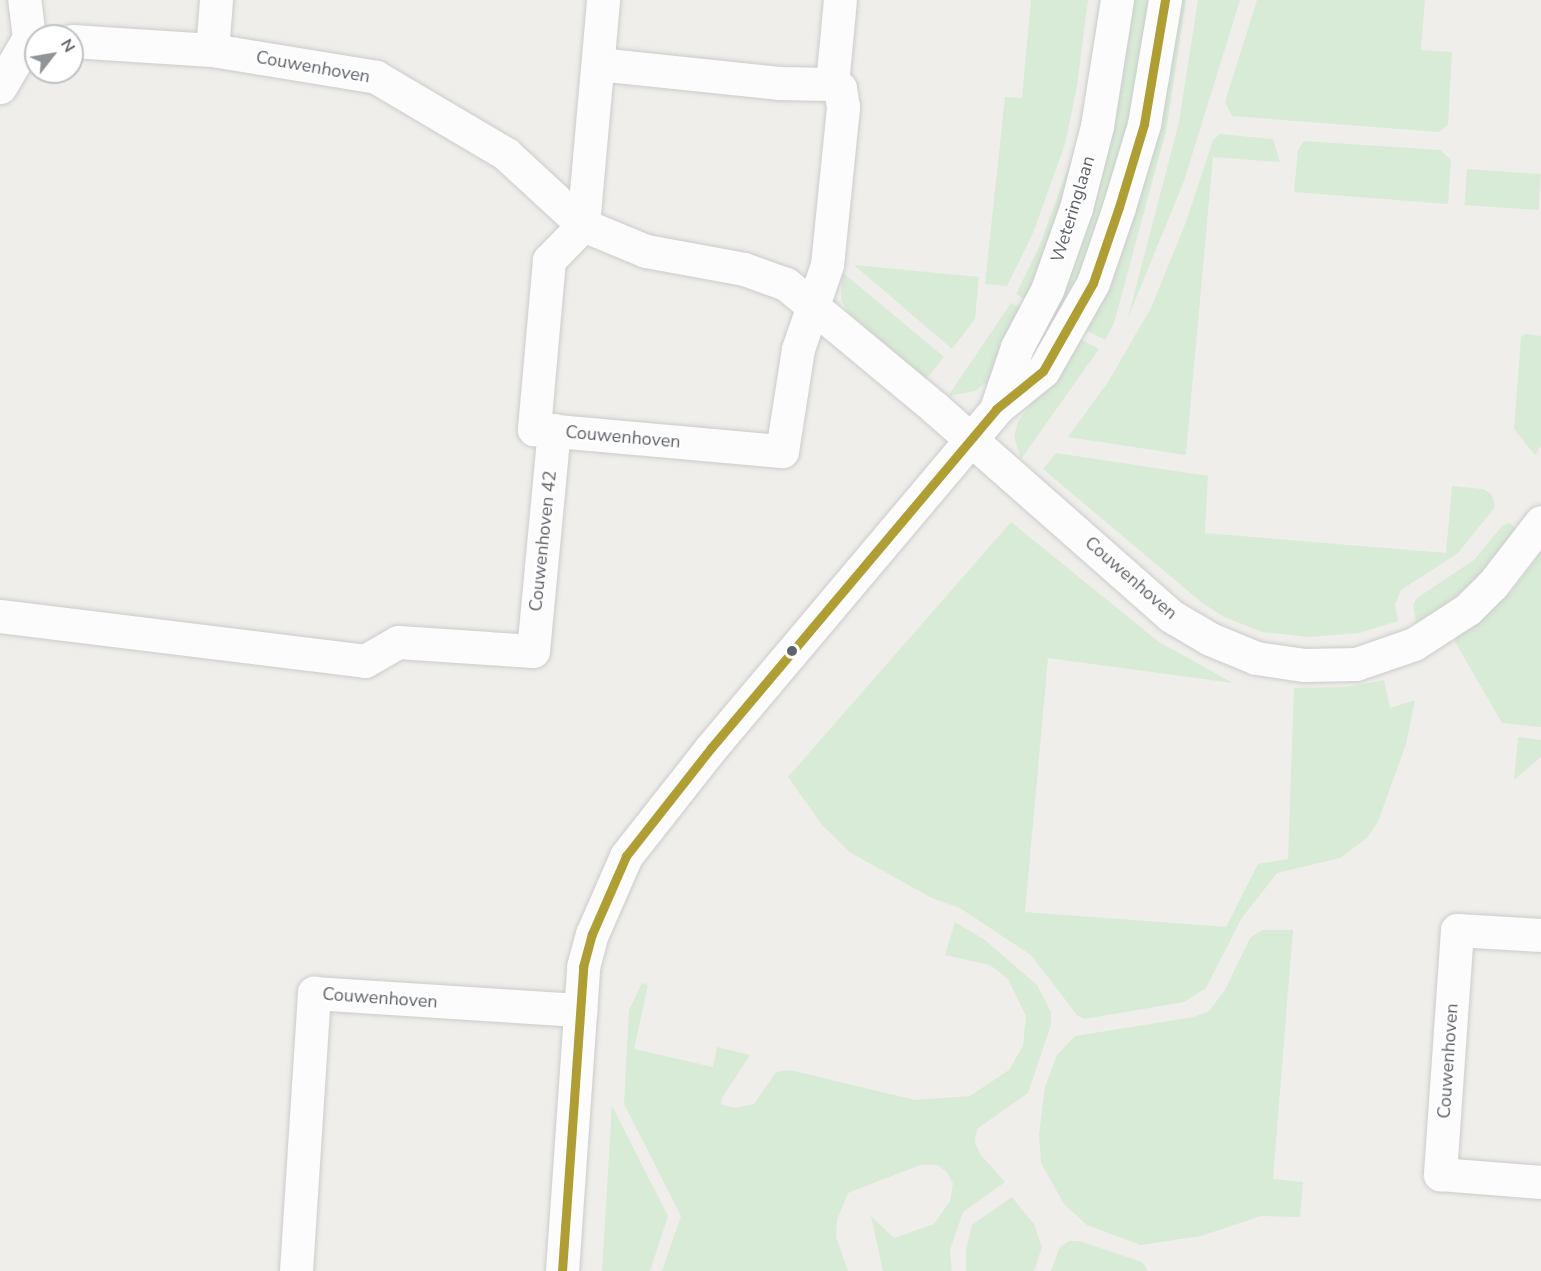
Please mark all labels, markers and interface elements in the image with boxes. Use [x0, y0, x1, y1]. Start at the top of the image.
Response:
north arrow [24, 24, 84, 84]
text: N [55, 35, 80, 57]
street label: Couwenhoven [254, 46, 372, 88]
street label: Weteringlaan [1047, 153, 1099, 265]
street label: Couwenhoven [565, 421, 681, 453]
street label: Couwenhoven 42 [525, 469, 561, 613]
street label: Couwenhoven [1080, 532, 1182, 624]
unlabelled marker [786, 645, 798, 657]
street label: Couwenhoven [322, 983, 438, 1013]
street label: Couwenhoven [1433, 1003, 1463, 1119]

